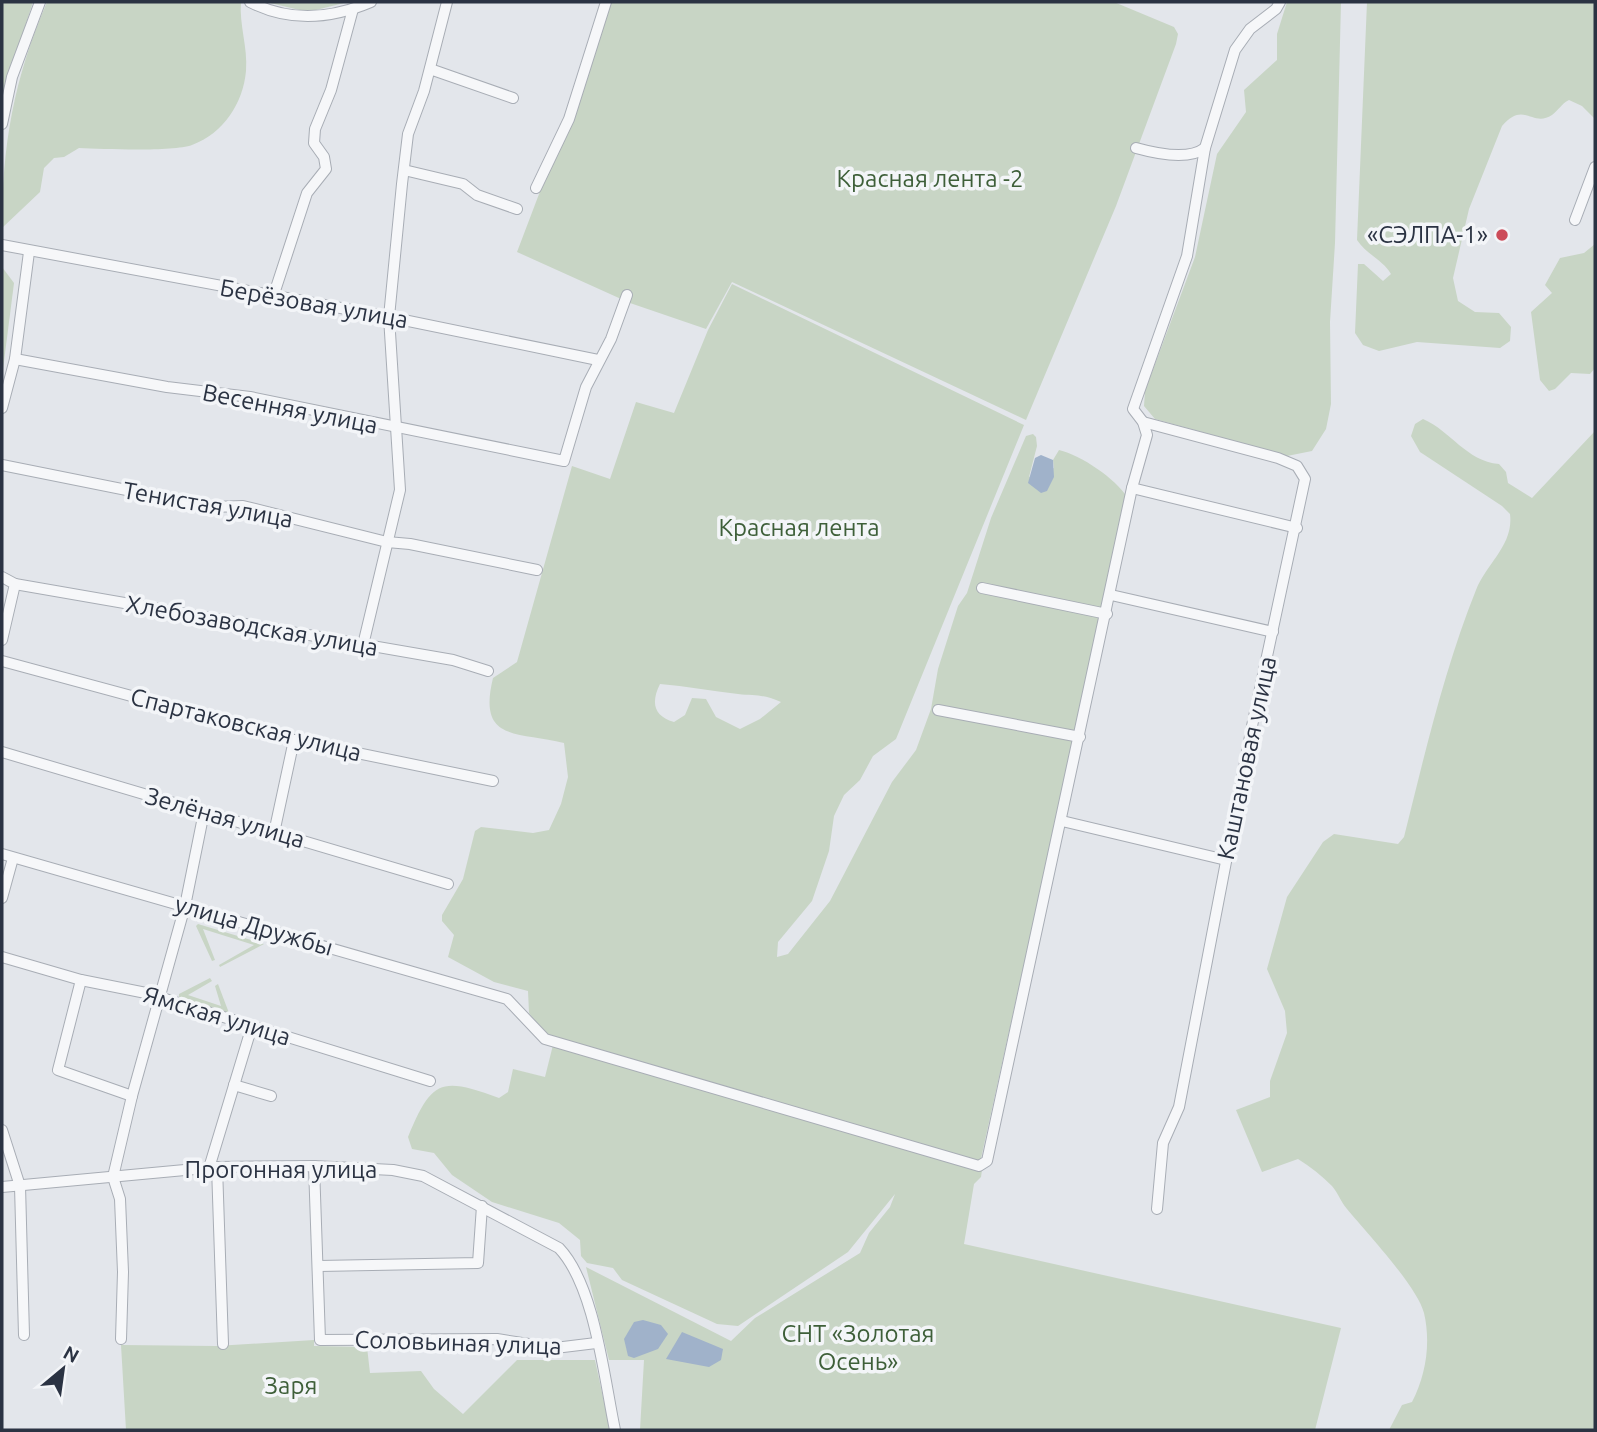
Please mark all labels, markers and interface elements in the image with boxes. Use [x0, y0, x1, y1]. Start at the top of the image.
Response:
park label: Красная лента -2 [836, 165, 1024, 192]
place label: «СЭЛПА-1» [1367, 221, 1488, 248]
marker: «СЭЛПА-1» [1494, 227, 1510, 243]
street label: Берёзовая улица [218, 274, 410, 333]
street label: Весенняя улица [200, 378, 380, 439]
street label: Тенистая улица [121, 476, 295, 533]
park label: Красная лента [718, 514, 880, 541]
street label: Хлебозаводская улица [124, 590, 380, 661]
street label: Каштановая улица [1212, 654, 1281, 862]
street label: Спартаковская улица [128, 683, 364, 766]
street label: Зелёная улица [142, 782, 308, 853]
street label: улица Дружбы [172, 890, 336, 961]
street label: Ямская улица [140, 980, 294, 1051]
street label: Прогонная улица [185, 1156, 377, 1183]
park label: СНТ «Золотая Осень» [781, 1320, 935, 1375]
street label: Соловьиная улица [354, 1325, 562, 1360]
north arrow [28, 1334, 98, 1404]
text: N [60, 1341, 83, 1367]
park label: Заря [265, 1372, 317, 1399]

